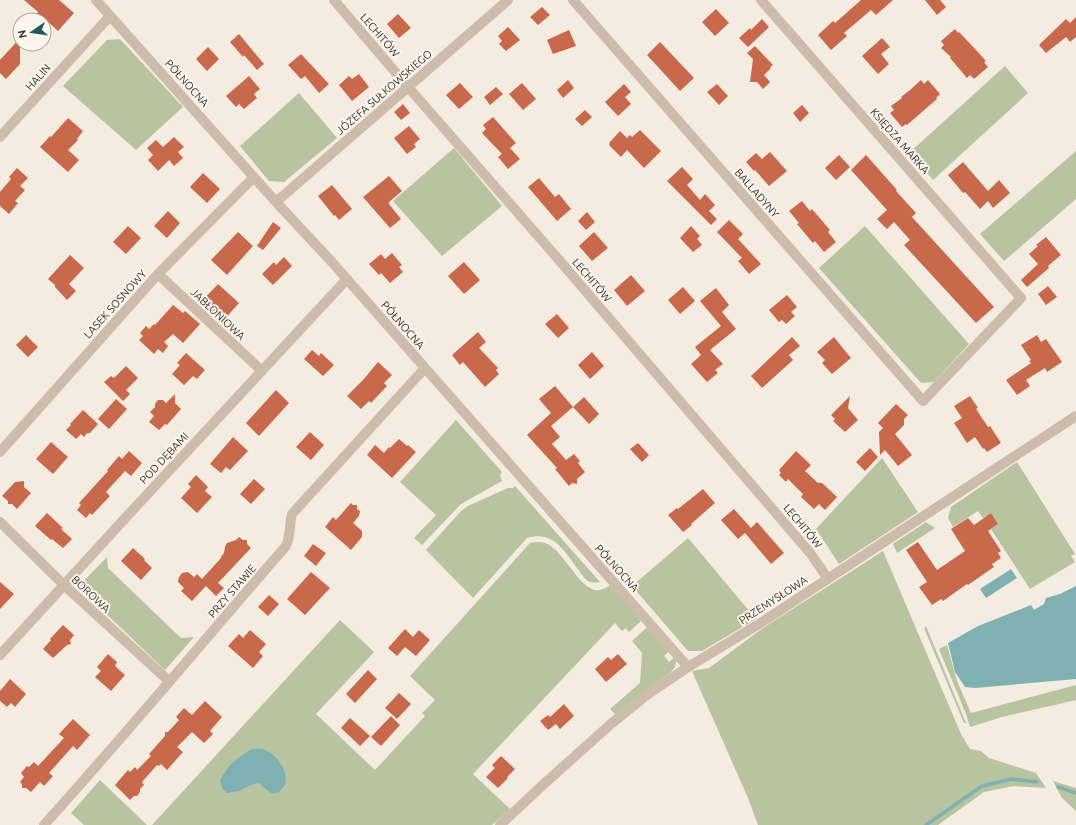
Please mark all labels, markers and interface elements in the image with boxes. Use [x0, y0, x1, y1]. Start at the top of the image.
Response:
street label: LECHITÓW [358, 10, 403, 59]
north arrow [12, 12, 52, 52]
text: N [15, 29, 29, 40]
street label: JÓZEFA SUŁKOWSKIEGO [333, 46, 434, 137]
street label: PÓŁNOCNA [163, 56, 213, 110]
street label: HALIN [23, 61, 53, 93]
street label: KSIĘDZA MARKA [868, 106, 932, 177]
street label: BALLADYNY [733, 166, 782, 220]
street label: LECHITÓW [570, 255, 615, 304]
street label: LASEK SOSNOWY [81, 267, 149, 341]
street label: JABŁONIOWA [188, 286, 248, 343]
street label: PÓŁNOCNA [379, 298, 428, 352]
street label: POD DĘBAMI [137, 430, 191, 486]
street label: LECHITÓW [781, 501, 826, 550]
street label: PÓŁNOCNA [593, 541, 643, 595]
street label: PRZY STAWIE [206, 562, 258, 620]
street label: BOROWA [69, 573, 113, 615]
street label: PRZEMYSŁOWA [737, 573, 810, 626]

